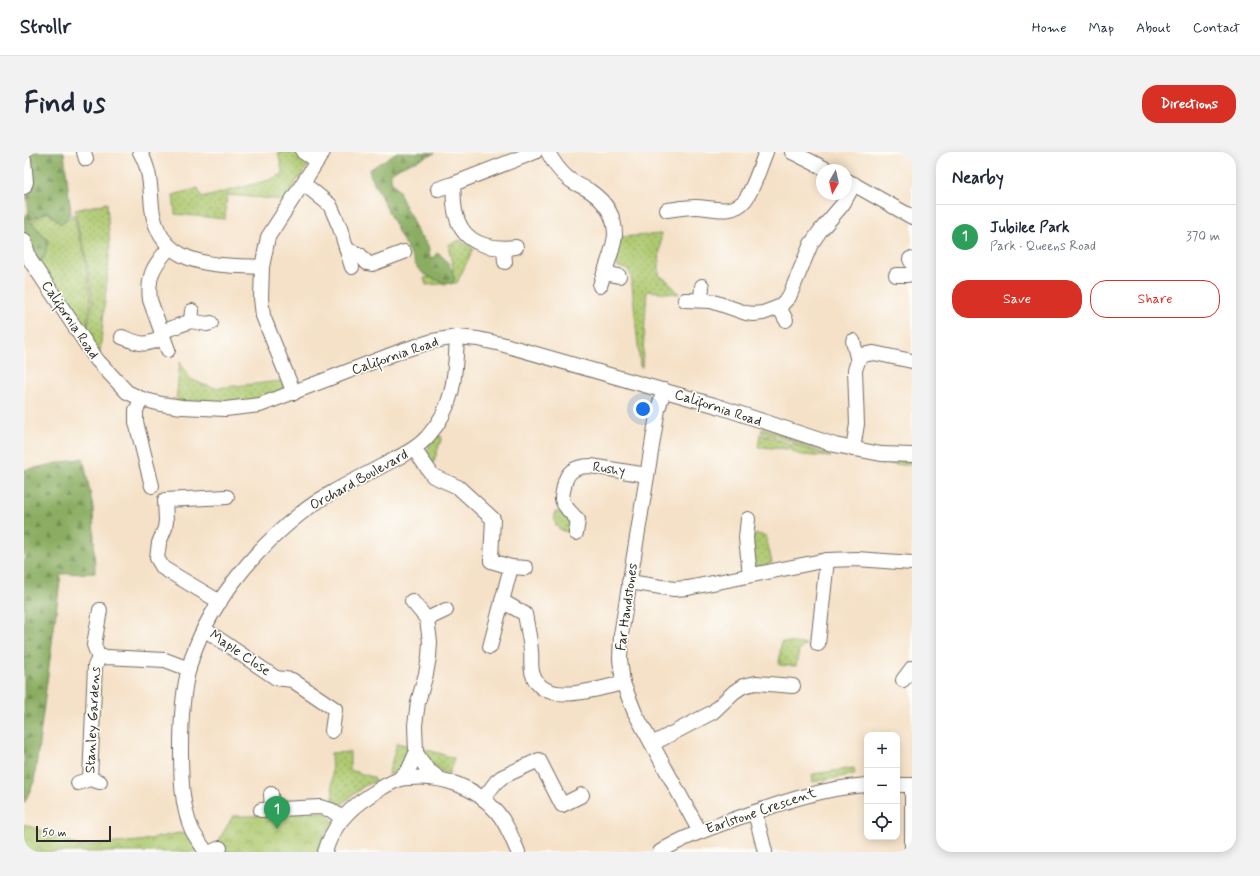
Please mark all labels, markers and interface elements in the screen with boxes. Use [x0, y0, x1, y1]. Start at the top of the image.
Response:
text: Strollr [20, 15, 71, 40]
text: Home [1032, 19, 1066, 37]
text: Map [1088, 19, 1114, 37]
text: About [1136, 19, 1171, 37]
text: Contact [1193, 19, 1240, 37]
button: Directions [1142, 85, 1236, 123]
text: Find us [24, 86, 105, 123]
north arrow [816, 164, 852, 200]
text: Nearby [952, 167, 1004, 189]
text: Jubilee Park [990, 218, 1069, 238]
text: 1 [962, 228, 968, 245]
text: 370 m [1186, 228, 1220, 245]
text: Park · Queens Road [990, 238, 1096, 255]
street label: California Road [36, 277, 103, 364]
button: Save [952, 280, 1082, 318]
button: Share [1090, 280, 1220, 318]
street label: California Road [349, 333, 441, 381]
street label: California Road [671, 385, 764, 432]
your location [633, 399, 653, 419]
street label: Orchard Boulevard [307, 446, 411, 514]
street label: Rushy [592, 458, 626, 480]
street label: Far Handstones [612, 562, 642, 652]
street label: Maple Close [206, 626, 274, 680]
street label: Stanley Gardens [81, 666, 105, 774]
map controls [864, 732, 900, 840]
button: + [864, 732, 900, 768]
button: − [864, 768, 900, 804]
street label: Earlstone Crescent [703, 783, 819, 838]
pin: 1 [264, 796, 290, 829]
button: locate [864, 804, 900, 840]
scale bar [36, 824, 111, 843]
text: 50 m [42, 826, 67, 840]

